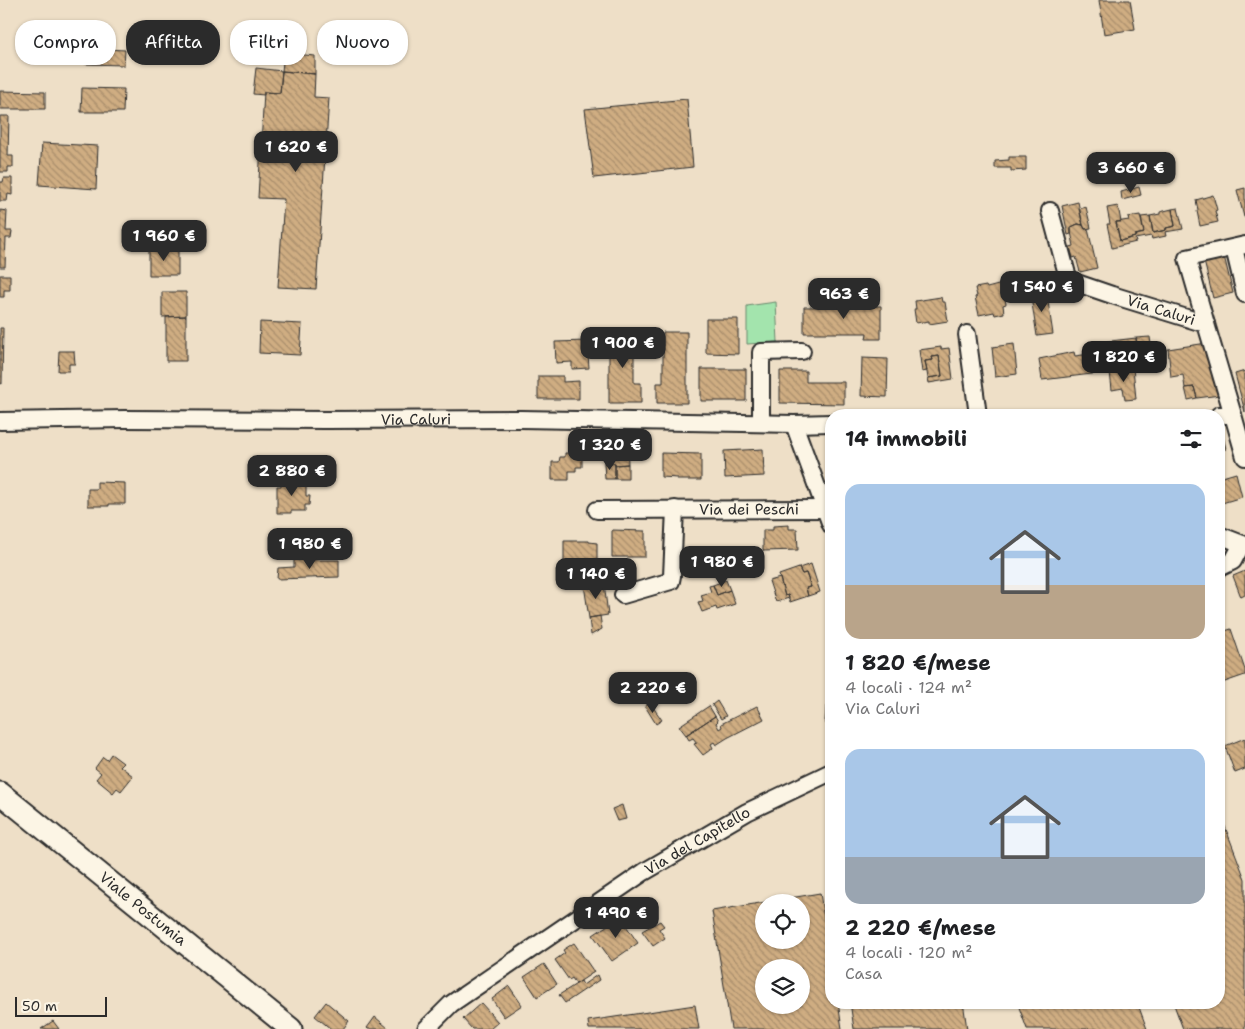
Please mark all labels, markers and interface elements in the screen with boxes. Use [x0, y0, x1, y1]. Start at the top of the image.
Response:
chip: Compra [15, 20, 116, 65]
chip: Affitta [126, 20, 220, 65]
chip: Filtri [230, 20, 307, 65]
chip: Nuovo [317, 20, 408, 65]
pin: 1 620 € [250, 130, 342, 173]
text: 1 620 € [265, 136, 327, 157]
pin: 3 660 € [1085, 152, 1177, 194]
text: 3 660 € [1097, 157, 1165, 178]
pin: 1 960 € [118, 220, 210, 262]
text: 1 960 € [133, 225, 195, 246]
pin: 1 540 € [996, 270, 1088, 313]
text: 1 540 € [1011, 276, 1073, 297]
pin: 963 € [809, 278, 879, 320]
text: 963 € [819, 283, 869, 304]
street label: Via Caluri [1124, 290, 1198, 330]
pin: 1 900 € [577, 326, 669, 369]
text: 1 900 € [592, 332, 654, 353]
pin: 1 820 € [1078, 340, 1170, 383]
text: 1 820 € [1093, 346, 1155, 367]
street label: Via Caluri [381, 409, 451, 430]
text: 14 immobili [845, 425, 967, 453]
icon: filters [1177, 425, 1205, 453]
pin: 1 320 € [564, 428, 656, 471]
text: 1 320 € [579, 434, 641, 455]
pin: 2 880 € [246, 454, 338, 497]
text: 2 880 € [258, 460, 326, 481]
street label: Via dei Peschi [699, 499, 799, 520]
icon: home [980, 517, 1070, 607]
pin: 1 980 € [264, 528, 356, 570]
text: 1 980 € [278, 533, 342, 554]
pin: 1 980 € [676, 546, 768, 588]
text: 1 980 € [690, 551, 754, 572]
pin: 1 140 € [550, 558, 642, 600]
text: 1 140 € [567, 563, 625, 584]
text: 1 820 €/mese [845, 649, 991, 677]
pin: 2 220 € [607, 672, 699, 714]
text: 2 220 € [620, 677, 686, 698]
text: 4 locali · 124 m² [845, 677, 972, 698]
text: Via Caluri [845, 698, 920, 719]
icon: home [980, 782, 1070, 872]
street label: Via del Capitello [641, 802, 754, 880]
street label: Viale Postumia [95, 867, 191, 951]
map controls [755, 894, 810, 1014]
button: locate [755, 894, 810, 949]
pin: 1 490 € [570, 896, 662, 939]
text: 1 490 € [585, 902, 647, 923]
text: 2 220 €/mese [845, 914, 996, 942]
text: 4 locali · 120 m² [845, 942, 973, 963]
button: layers [755, 959, 810, 1014]
text: Casa [845, 963, 882, 984]
scale bar [15, 994, 108, 1017]
text: 50 m [22, 997, 57, 1015]

